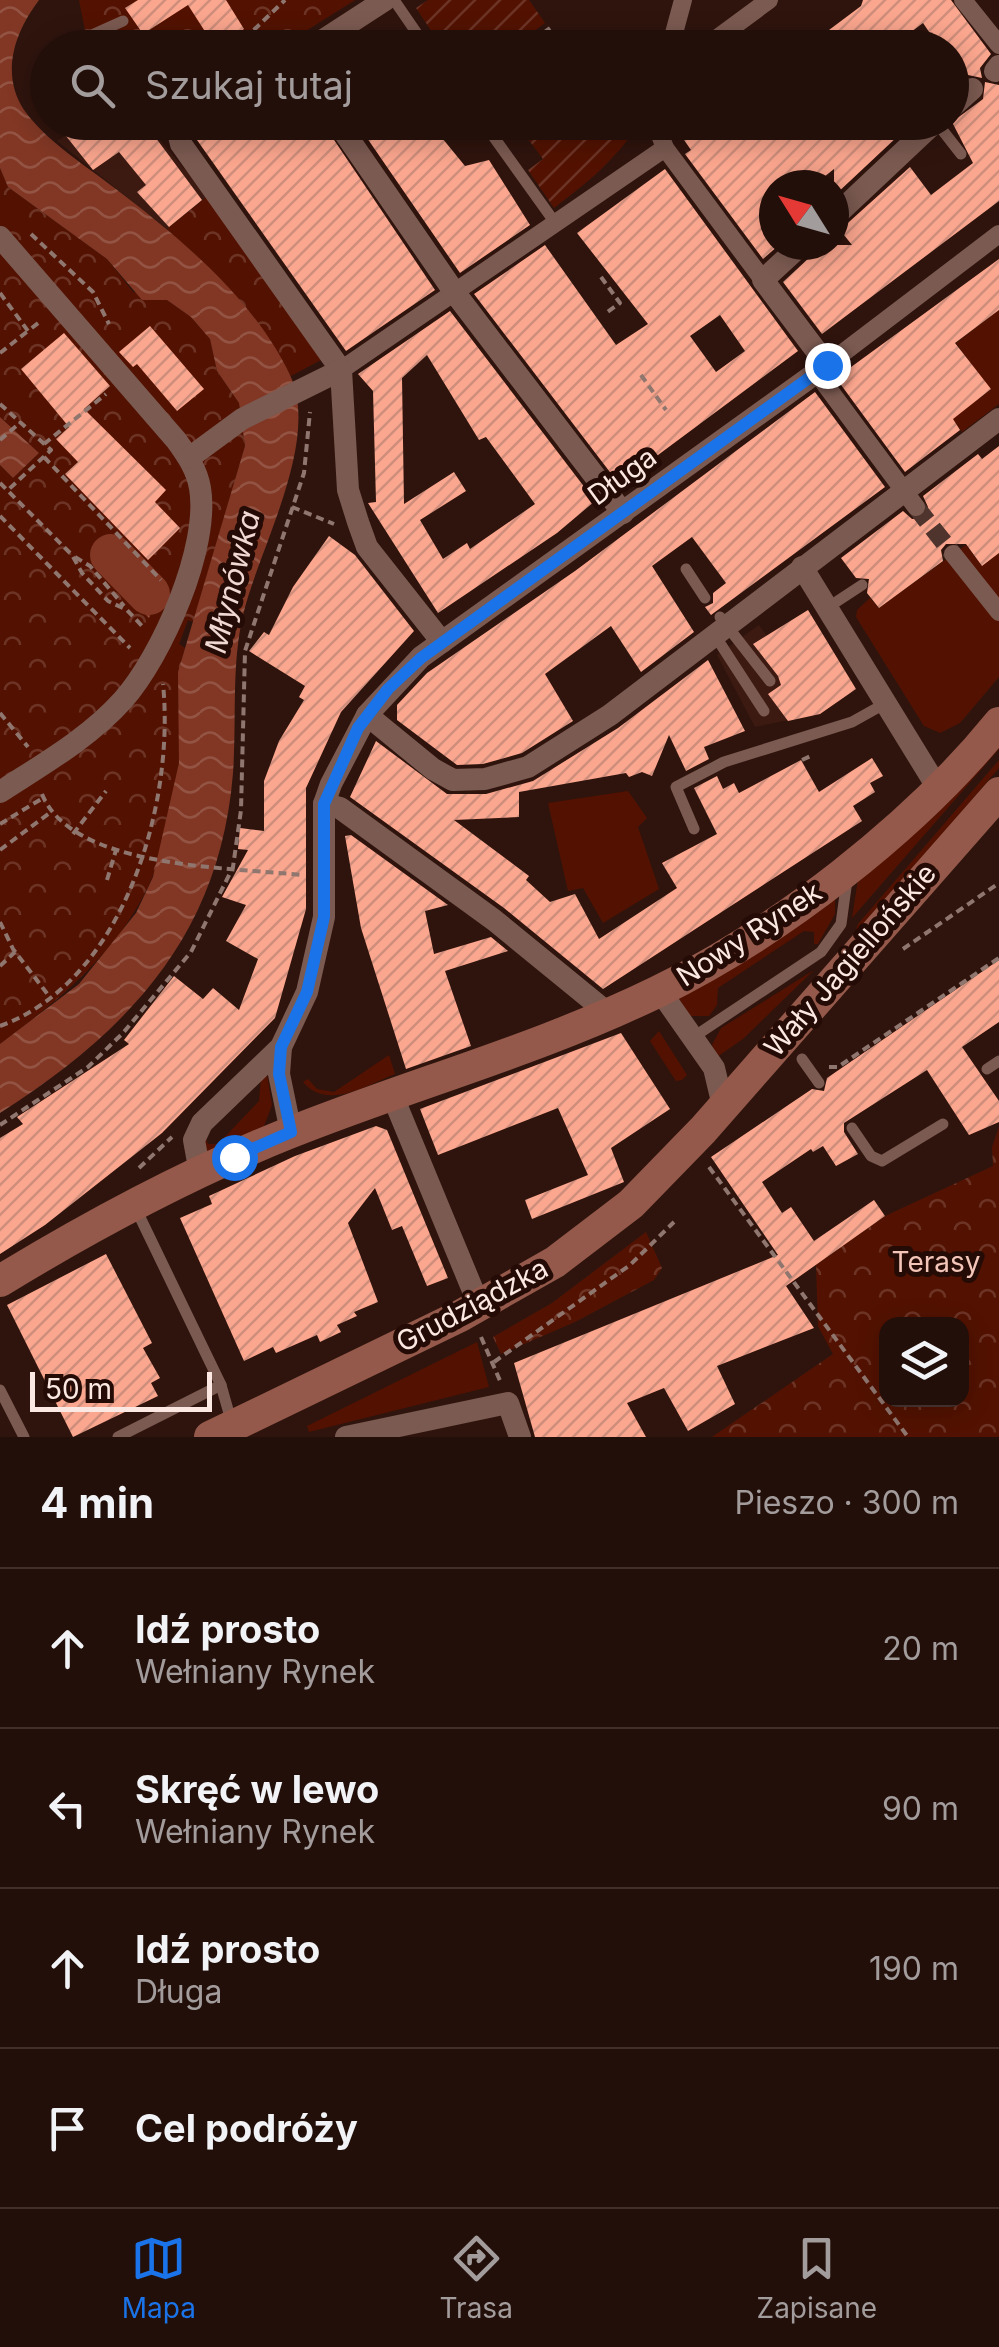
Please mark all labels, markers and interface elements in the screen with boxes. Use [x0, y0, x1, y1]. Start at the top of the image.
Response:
search box [30, 30, 969, 140]
icon: search [65, 58, 120, 113]
text: Szukaj tutaj [145, 62, 353, 108]
north arrow [759, 170, 849, 260]
route end [805, 343, 851, 389]
street label: Długa [581, 440, 663, 512]
water label: Młynówka [197, 507, 267, 657]
street label: Wały Jagiellońskie [757, 857, 943, 1063]
street label: Nowy Rynek [670, 875, 828, 993]
route start [212, 1135, 258, 1181]
park label: Terasy [892, 1245, 981, 1279]
street label: Grudziądzka [390, 1251, 554, 1359]
map controls [879, 1317, 969, 1407]
button: layers [879, 1317, 969, 1407]
scale bar [30, 1367, 212, 1412]
text: 50 m [45, 1372, 112, 1406]
text: 4 min [40, 1477, 154, 1528]
text: Pieszo · 300 m [734, 1483, 959, 1522]
text: Idź prosto [135, 1606, 320, 1652]
icon: ahead [40, 1621, 95, 1676]
text: 20 m [882, 1629, 959, 1668]
text: Wełniany Rynek [135, 1652, 375, 1691]
text: Skręć w lewo [135, 1766, 379, 1812]
icon: left [40, 1781, 95, 1836]
text: 90 m [882, 1789, 959, 1828]
text: Wełniany Rynek [135, 1812, 375, 1851]
text: Idź prosto [135, 1926, 320, 1972]
icon: ahead [40, 1941, 95, 1996]
text: 190 m [869, 1949, 959, 1988]
text: Długa [135, 1972, 222, 2011]
icon: arrive [40, 2101, 95, 2156]
text: Cel podróży [135, 2105, 358, 2151]
tab: Mapa [122, 2231, 196, 2325]
tab: Trasa [440, 2231, 513, 2325]
tab: Zapisane [757, 2231, 877, 2325]

